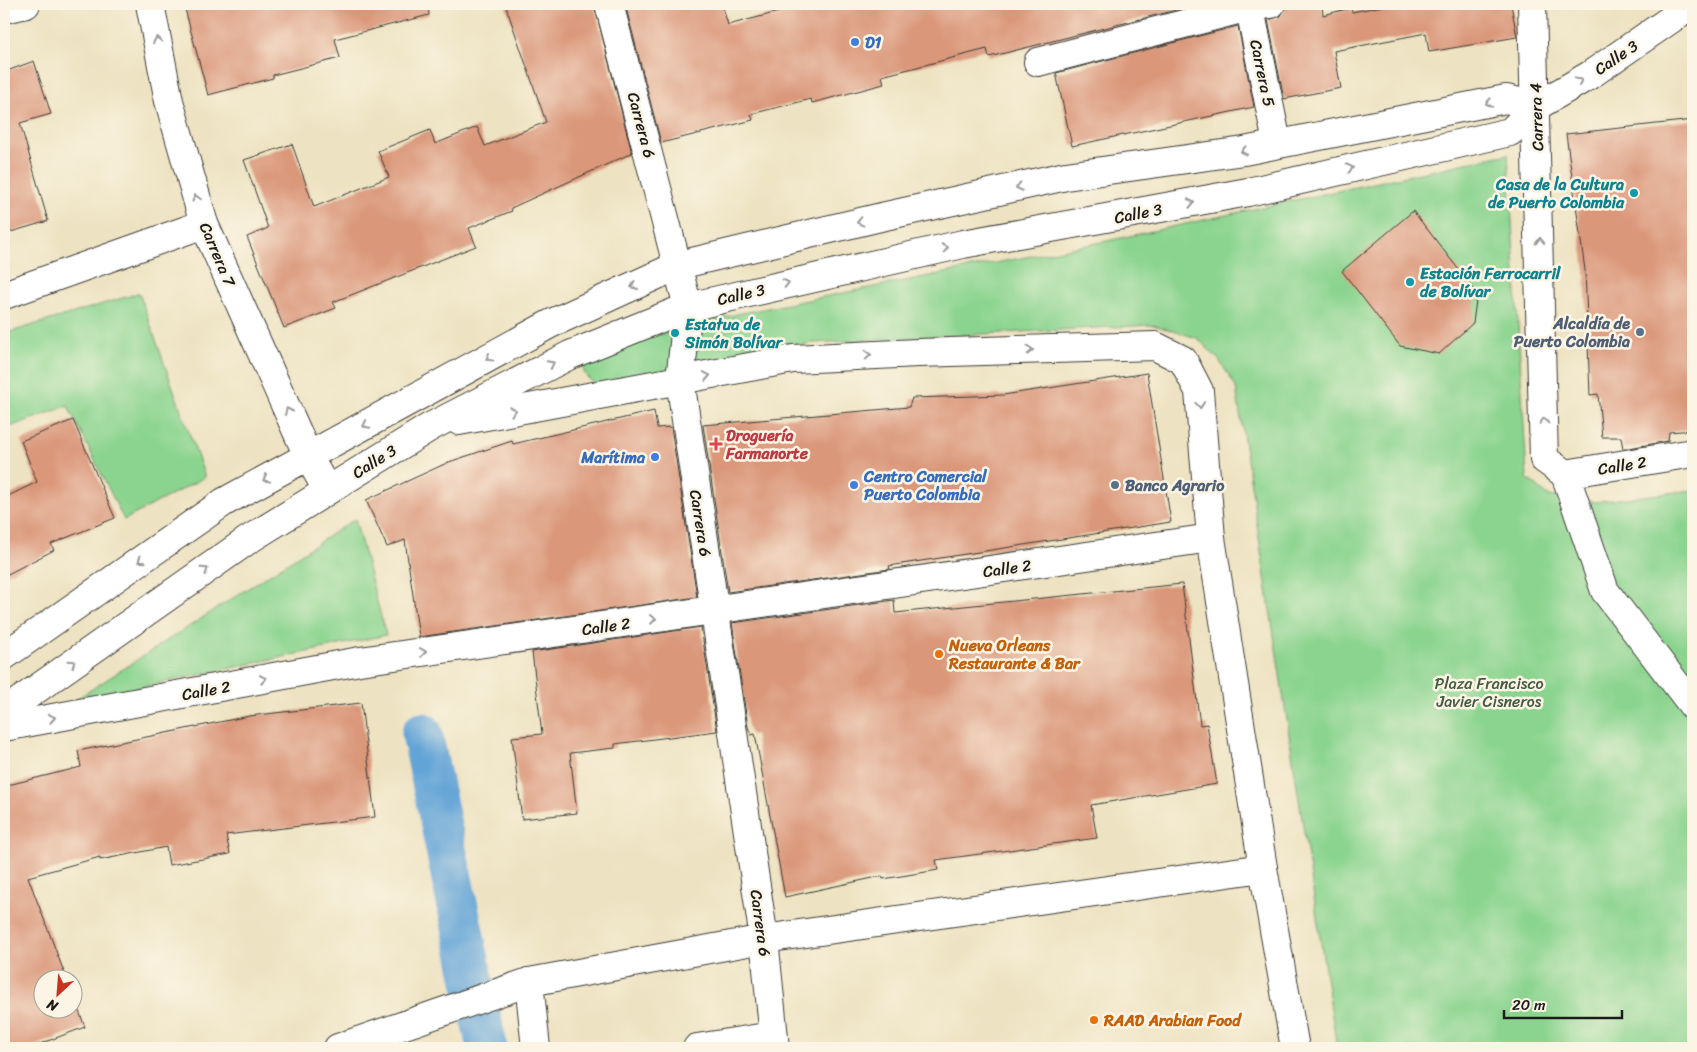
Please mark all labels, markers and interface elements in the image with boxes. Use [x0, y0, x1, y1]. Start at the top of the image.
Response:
place label: D1 [865, 28, 882, 57]
street label: Calle 3 [1588, 32, 1645, 83]
one-way arrow [152, 36, 162, 45]
marker: D1 [849, 36, 861, 48]
street label: Carrera 5 [1241, 37, 1284, 110]
one-way arrow [1573, 78, 1582, 88]
street label: Carrera 4 [1521, 82, 1552, 152]
street label: Carrera 6 [619, 89, 664, 161]
one-way arrow [1484, 97, 1493, 107]
one-way arrow [1239, 145, 1248, 155]
one-way arrow [1346, 163, 1355, 174]
place label: Casa de la Cultura de Puerto Colombia [1488, 170, 1625, 217]
one-way arrow [1014, 181, 1023, 192]
marker: Casa de la Cultura de Puerto Colombia [1628, 187, 1640, 199]
one-way arrow [192, 194, 202, 202]
street label: Calle 3 [1112, 195, 1165, 232]
one-way arrow [1187, 198, 1196, 208]
one-way arrow [855, 216, 864, 227]
street label: Carrera 7 [191, 218, 244, 292]
one-way arrow [1534, 237, 1545, 245]
one-way arrow [940, 243, 949, 254]
place label: Estación Ferrocarril de Bolívar [1420, 259, 1562, 306]
street label: Calle 3 [714, 275, 768, 314]
marker: Estación Ferrocarril de Bolívar [1404, 276, 1416, 288]
one-way arrow [782, 278, 791, 289]
one-way arrow [630, 279, 639, 290]
place label: Alcaldía de Puerto Colombia [1514, 309, 1630, 356]
place label: Estatua de Simón Bolívar [684, 310, 783, 357]
marker: Alcaldía de Puerto Colombia [1634, 326, 1646, 338]
marker: Estatua de Simón Bolívar [669, 327, 681, 339]
one-way arrow [1026, 344, 1034, 355]
one-way arrow [864, 350, 872, 361]
one-way arrow [485, 351, 494, 361]
one-way arrow [546, 360, 555, 370]
one-way arrow [702, 371, 711, 381]
one-way arrow [1194, 401, 1205, 409]
one-way arrow [283, 407, 294, 416]
one-way arrow [508, 407, 517, 417]
one-way arrow [1538, 417, 1549, 425]
one-way arrow [362, 419, 371, 429]
place label: Droguería Farmanorte [725, 421, 809, 468]
street label: Calle 3 [346, 436, 403, 487]
marker: Droguería Farmanorte [710, 438, 722, 450]
place label: Marítima [580, 443, 646, 472]
street label: Calle 2 [1596, 447, 1648, 484]
marker: Marítima [649, 451, 661, 463]
place label: Centro Comercial Puerto Colombia [863, 462, 988, 509]
place label: Banco Agrario [1125, 471, 1225, 500]
one-way arrow [262, 473, 271, 483]
marker: Centro Comercial Puerto Colombia [848, 479, 860, 491]
marker: Banco Agrario [1109, 479, 1121, 491]
street label: Carrera 6 [681, 488, 720, 559]
street label: Calle 2 [981, 551, 1033, 586]
one-way arrow [137, 554, 146, 563]
one-way arrow [199, 567, 209, 576]
street label: Calle 2 [580, 609, 632, 644]
one-way arrow [650, 614, 658, 625]
place label: Nueva Orleans Restaurante & Bar [948, 631, 1081, 678]
one-way arrow [420, 647, 428, 658]
marker: Nueva Orleans Restaurante & Bar [933, 648, 945, 660]
one-way arrow [66, 661, 75, 669]
park label: Plaza Francisco Javier Cisneros [1434, 669, 1544, 716]
street label: Calle 2 [180, 672, 233, 709]
one-way arrow [259, 675, 268, 685]
one-way arrow [47, 713, 56, 724]
street label: Carrera 6 [741, 888, 780, 958]
north arrow [32, 970, 82, 1020]
scale bar [1504, 987, 1622, 1019]
text: N [42, 992, 63, 1019]
text: 20 m [1512, 992, 1546, 1018]
place label: RAAD Arabian Food [1103, 1006, 1242, 1035]
marker: RAAD Arabian Food [1088, 1014, 1100, 1026]

